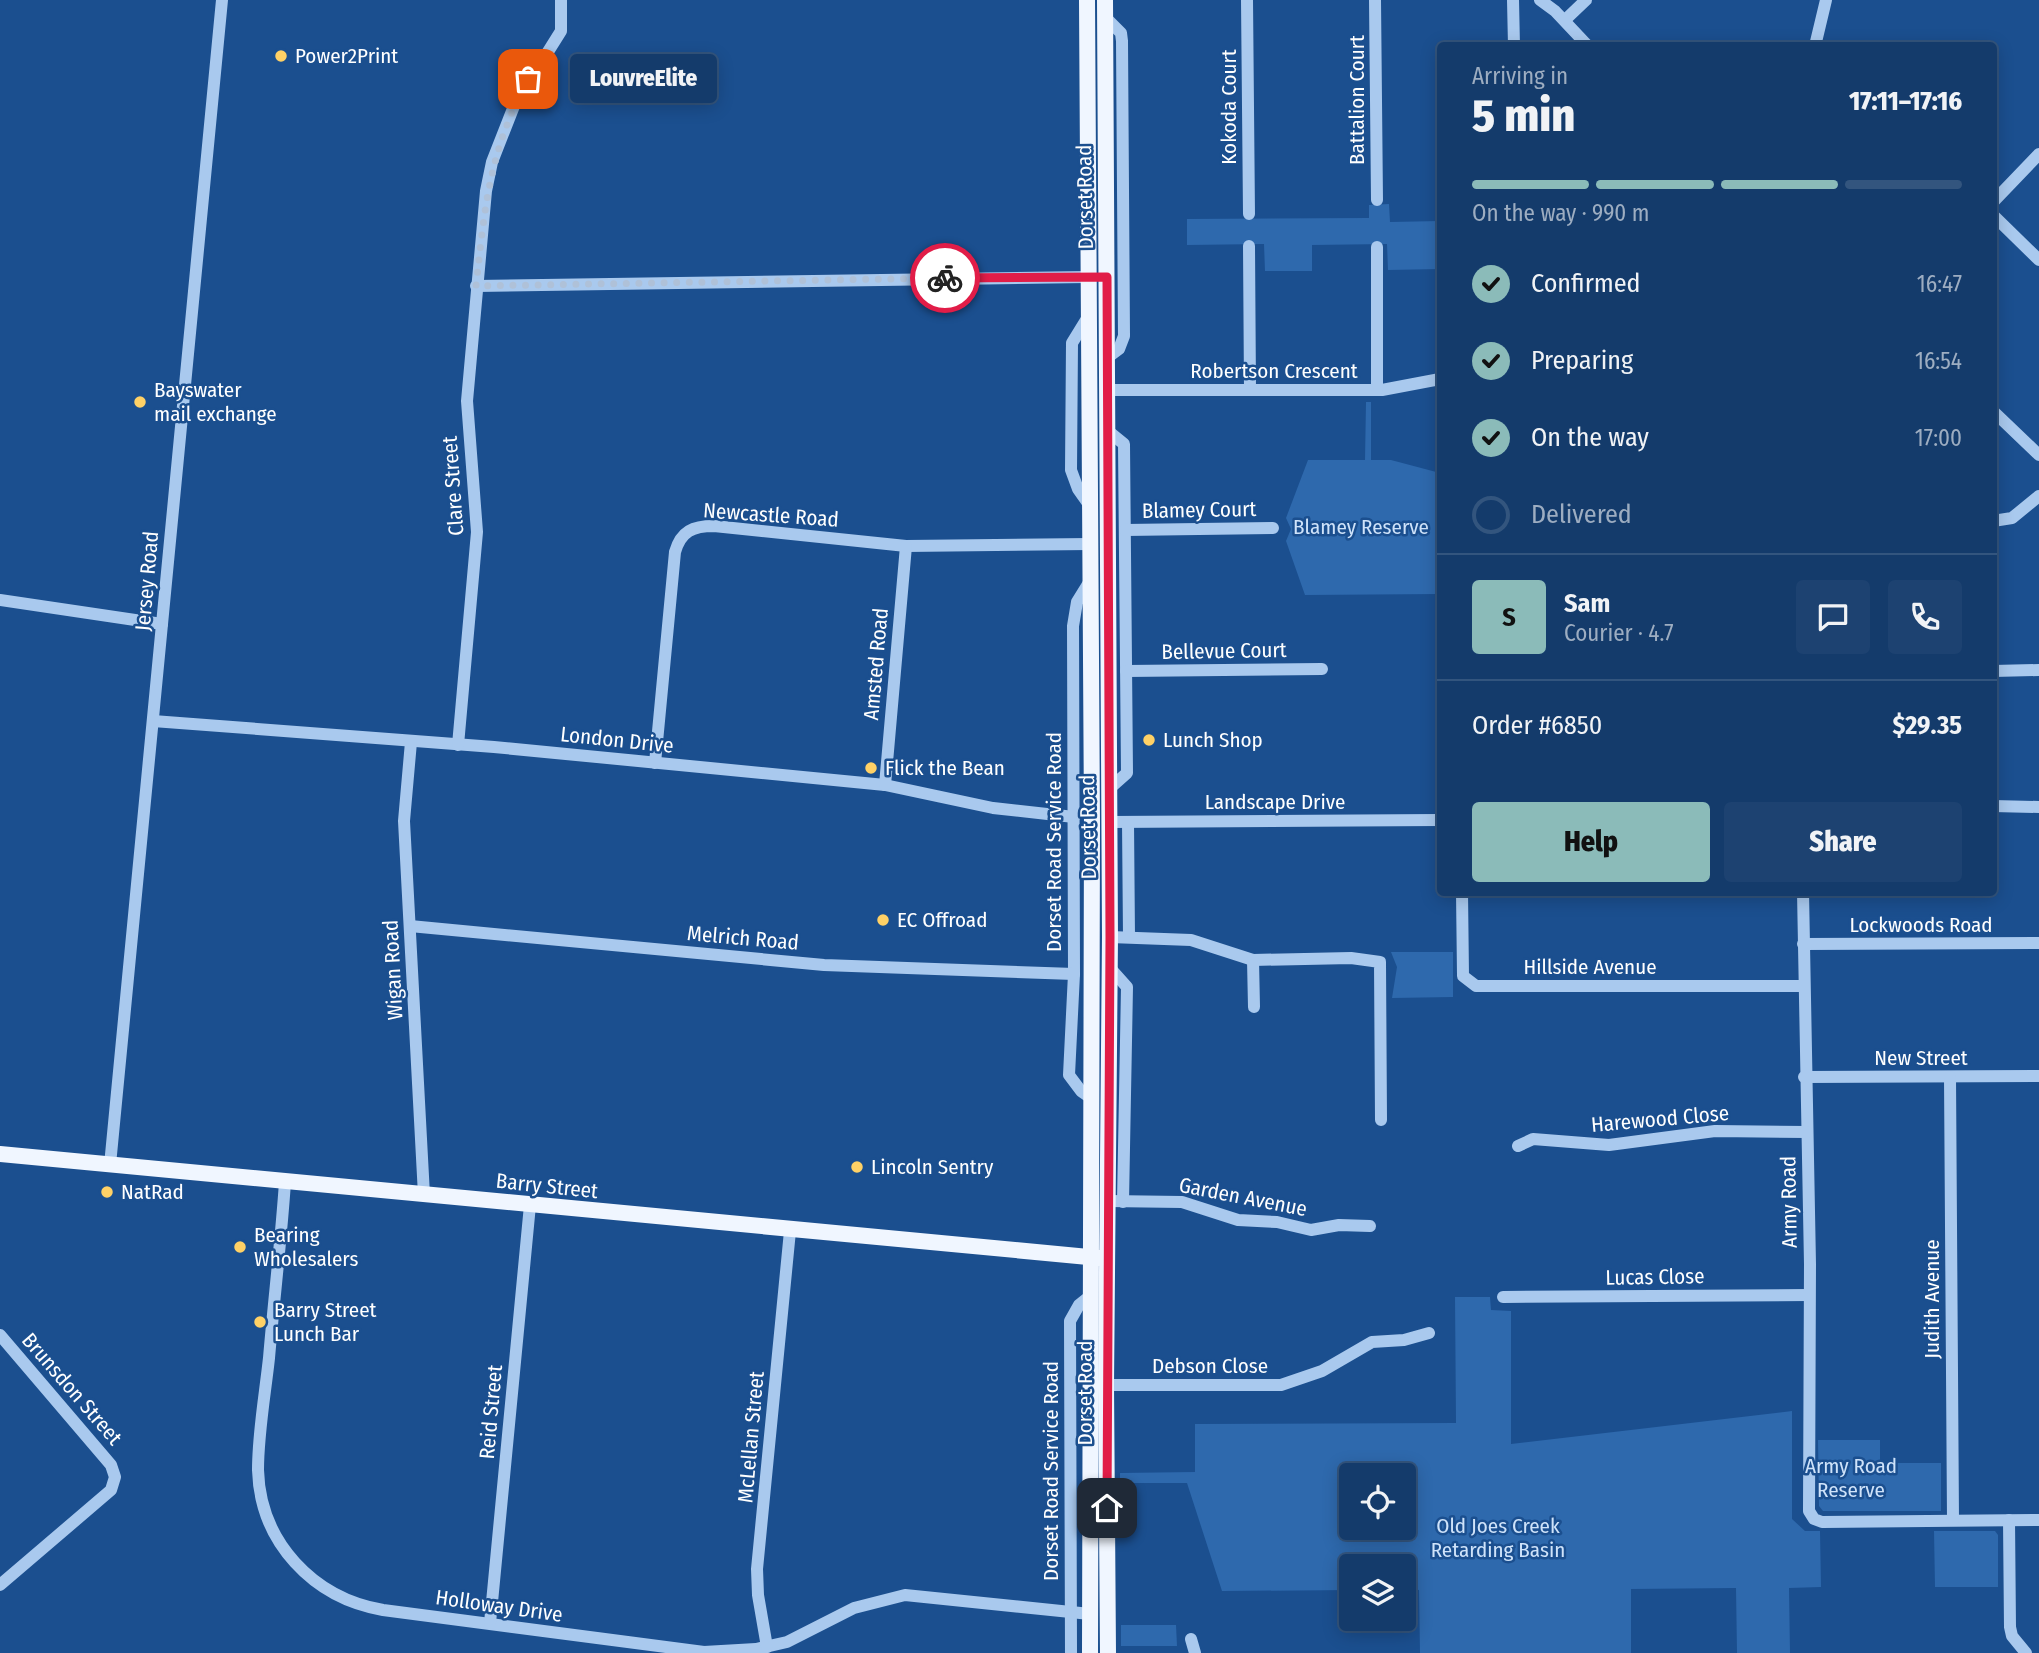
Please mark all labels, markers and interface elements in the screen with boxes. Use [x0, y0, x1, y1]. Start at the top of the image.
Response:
street label: Battalion Court [1344, 35, 1370, 165]
place label: Power2Print [295, 43, 398, 69]
marker: Power2Print [273, 48, 289, 64]
pin [498, 49, 558, 109]
street label: Kokoda Court [1216, 49, 1242, 165]
callout: LouvreElite [570, 55, 717, 104]
icon: bag [509, 60, 547, 98]
text: Arriving in [1472, 62, 1568, 90]
text: LouvreElite [590, 64, 697, 92]
text: 17:11–17:16 [1849, 86, 1962, 117]
text: 5 min [1472, 88, 1575, 143]
street label: Dorset Road [1071, 144, 1099, 250]
text: On the way · 990 m [1472, 199, 1649, 227]
courier [910, 243, 980, 313]
icon: bike [926, 259, 964, 297]
icon: check [1472, 265, 1510, 303]
text: Confirmed [1531, 268, 1641, 299]
text: 16:47 [1917, 270, 1962, 298]
icon: check [1472, 342, 1510, 380]
text: Preparing [1531, 345, 1633, 376]
text: 16:54 [1915, 347, 1962, 375]
street label: Robertson Crescent [1190, 358, 1358, 384]
place label: Bayswater mail exchange [154, 377, 277, 427]
marker: Bayswater mail exchange [132, 394, 148, 410]
icon: check [1472, 419, 1510, 457]
text: On the way [1531, 422, 1649, 453]
text: 17:00 [1915, 424, 1962, 452]
street label: Clare Street [437, 435, 469, 537]
street label: Blamey Court [1142, 496, 1257, 524]
street label: Newcastle Road [702, 497, 840, 533]
text: Delivered [1531, 499, 1632, 530]
park label: Blamey Reserve [1293, 514, 1429, 540]
street label: Jersey Road [130, 530, 164, 632]
button: chat [1796, 580, 1870, 654]
button: phone [1888, 580, 1962, 654]
text: Sam [1564, 588, 1610, 619]
text: S [1502, 602, 1516, 633]
street label: Amsted Road [858, 607, 894, 721]
text: Courier · 4.7 [1564, 619, 1674, 647]
street label: Bellevue Court [1161, 637, 1287, 665]
text: Order #6850 [1472, 710, 1602, 741]
text: $29.35 [1893, 710, 1962, 741]
street label: London Drive [559, 721, 675, 759]
place label: Lunch Shop [1163, 727, 1263, 753]
street label: Dorset Road Service Road [1041, 732, 1067, 952]
marker: Lunch Shop [1141, 732, 1157, 748]
place label: Flick the Bean [885, 755, 1005, 781]
marker: Flick the Bean [863, 760, 879, 776]
street label: Dorset Road [1074, 774, 1102, 880]
street label: Landscape Drive [1205, 789, 1345, 815]
button: Help [1472, 802, 1710, 882]
button: Share [1724, 802, 1962, 882]
place label: EC Offroad [897, 907, 987, 933]
marker: EC Offroad [875, 912, 891, 928]
street label: Lockwoods Road [1849, 912, 1993, 938]
street label: Wigan Road [377, 919, 409, 1021]
street label: Melrich Road [686, 920, 800, 956]
street label: Hillside Avenue [1523, 954, 1657, 980]
street label: New Street [1874, 1045, 1968, 1071]
street label: Harewood Close [1590, 1100, 1730, 1138]
place label: Lincoln Sentry [871, 1154, 994, 1180]
street label: Army Road [1775, 1156, 1803, 1248]
marker: Lincoln Sentry [849, 1159, 865, 1175]
street label: Barry Street [495, 1168, 599, 1204]
street label: Garden Avenue [1177, 1172, 1309, 1222]
place label: NatRad [121, 1179, 184, 1205]
marker: NatRad [99, 1184, 115, 1200]
place label: Bearing Wholesalers [254, 1222, 358, 1272]
marker: Bearing Wholesalers [232, 1239, 248, 1255]
street label: Judith Avenue [1919, 1239, 1945, 1359]
street label: Lucas Close [1605, 1263, 1705, 1291]
place label: Barry Street Lunch Bar [274, 1297, 377, 1347]
marker: Barry Street Lunch Bar [252, 1314, 268, 1330]
street label: Brunsdon Street [16, 1328, 128, 1450]
street label: Dorset Road [1072, 1341, 1098, 1445]
street label: Debson Close [1152, 1353, 1268, 1379]
street label: Dorset Road Service Road [1038, 1361, 1064, 1581]
street label: Reid Street [474, 1364, 508, 1460]
street label: McLellan Street [732, 1370, 770, 1504]
park label: Army Road Reserve [1805, 1453, 1897, 1503]
map controls [1339, 1463, 1416, 1631]
button: locate [1339, 1463, 1416, 1540]
pin [1077, 1478, 1137, 1538]
icon: home [1088, 1489, 1126, 1527]
park label: Old Joes Creek Retarding Basin [1431, 1513, 1565, 1563]
button: layers [1339, 1554, 1416, 1631]
street label: Holloway Drive [434, 1584, 564, 1628]

